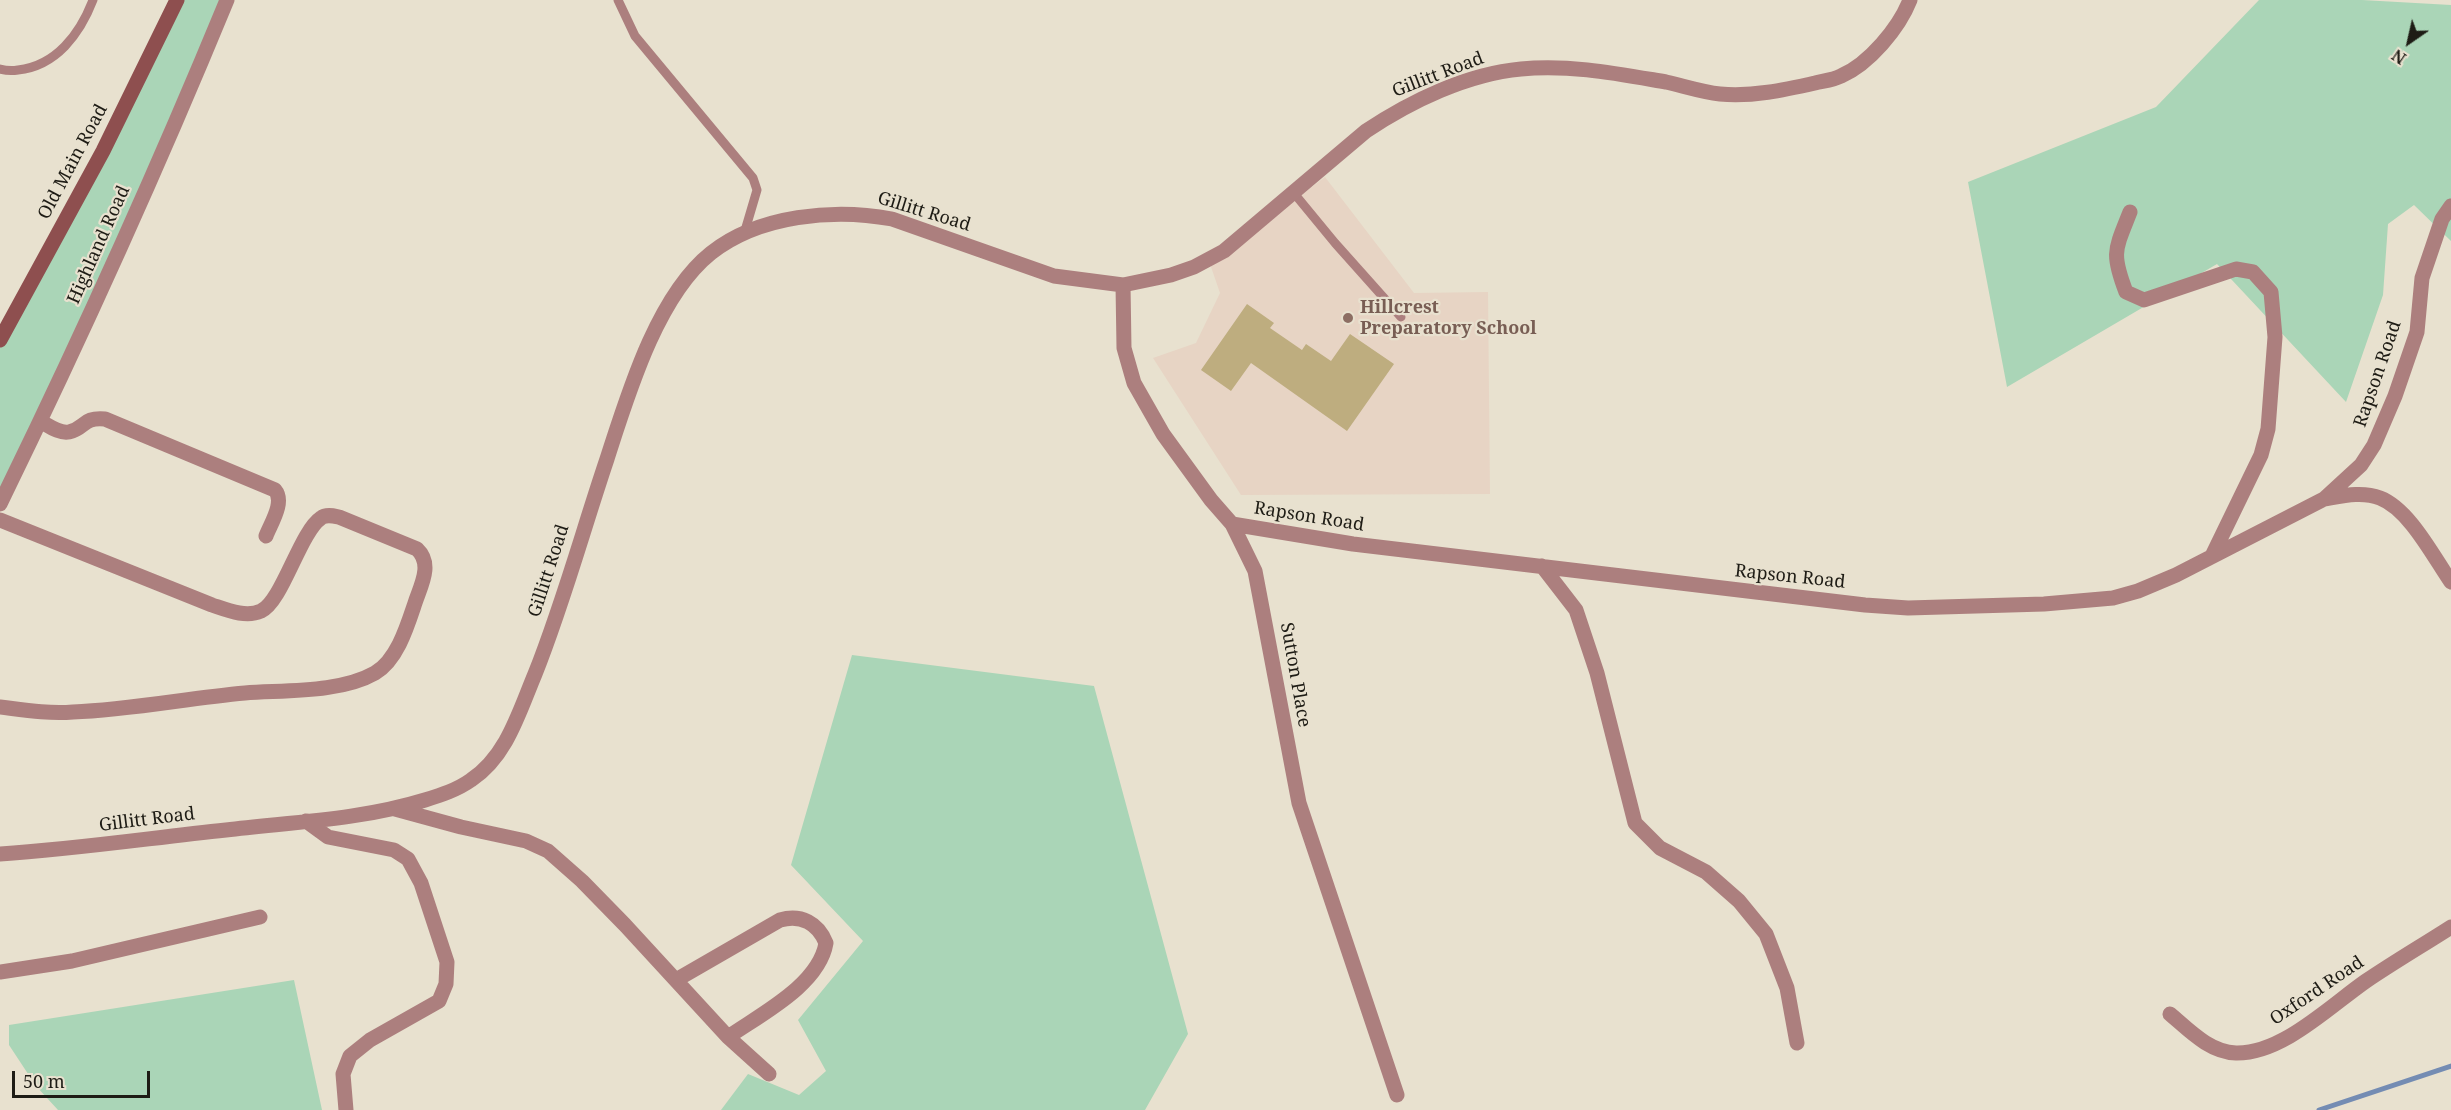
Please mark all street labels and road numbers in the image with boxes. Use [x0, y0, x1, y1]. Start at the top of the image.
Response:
street label: Gillitt Road [1389, 48, 1487, 102]
street label: Old Main Road [34, 101, 112, 223]
street label: Highland Road [63, 182, 135, 308]
street label: Gillitt Road [875, 188, 973, 236]
street label: Rapson Road [2350, 318, 2406, 430]
street label: Rapson Road [1252, 498, 1366, 536]
street label: Gillitt Road [524, 522, 574, 620]
street label: Rapson Road [1734, 560, 1846, 594]
street label: Sutton Place [1275, 621, 1315, 729]
street label: Gillitt Road [98, 803, 196, 837]
street label: Oxford Road [2266, 952, 2368, 1030]

